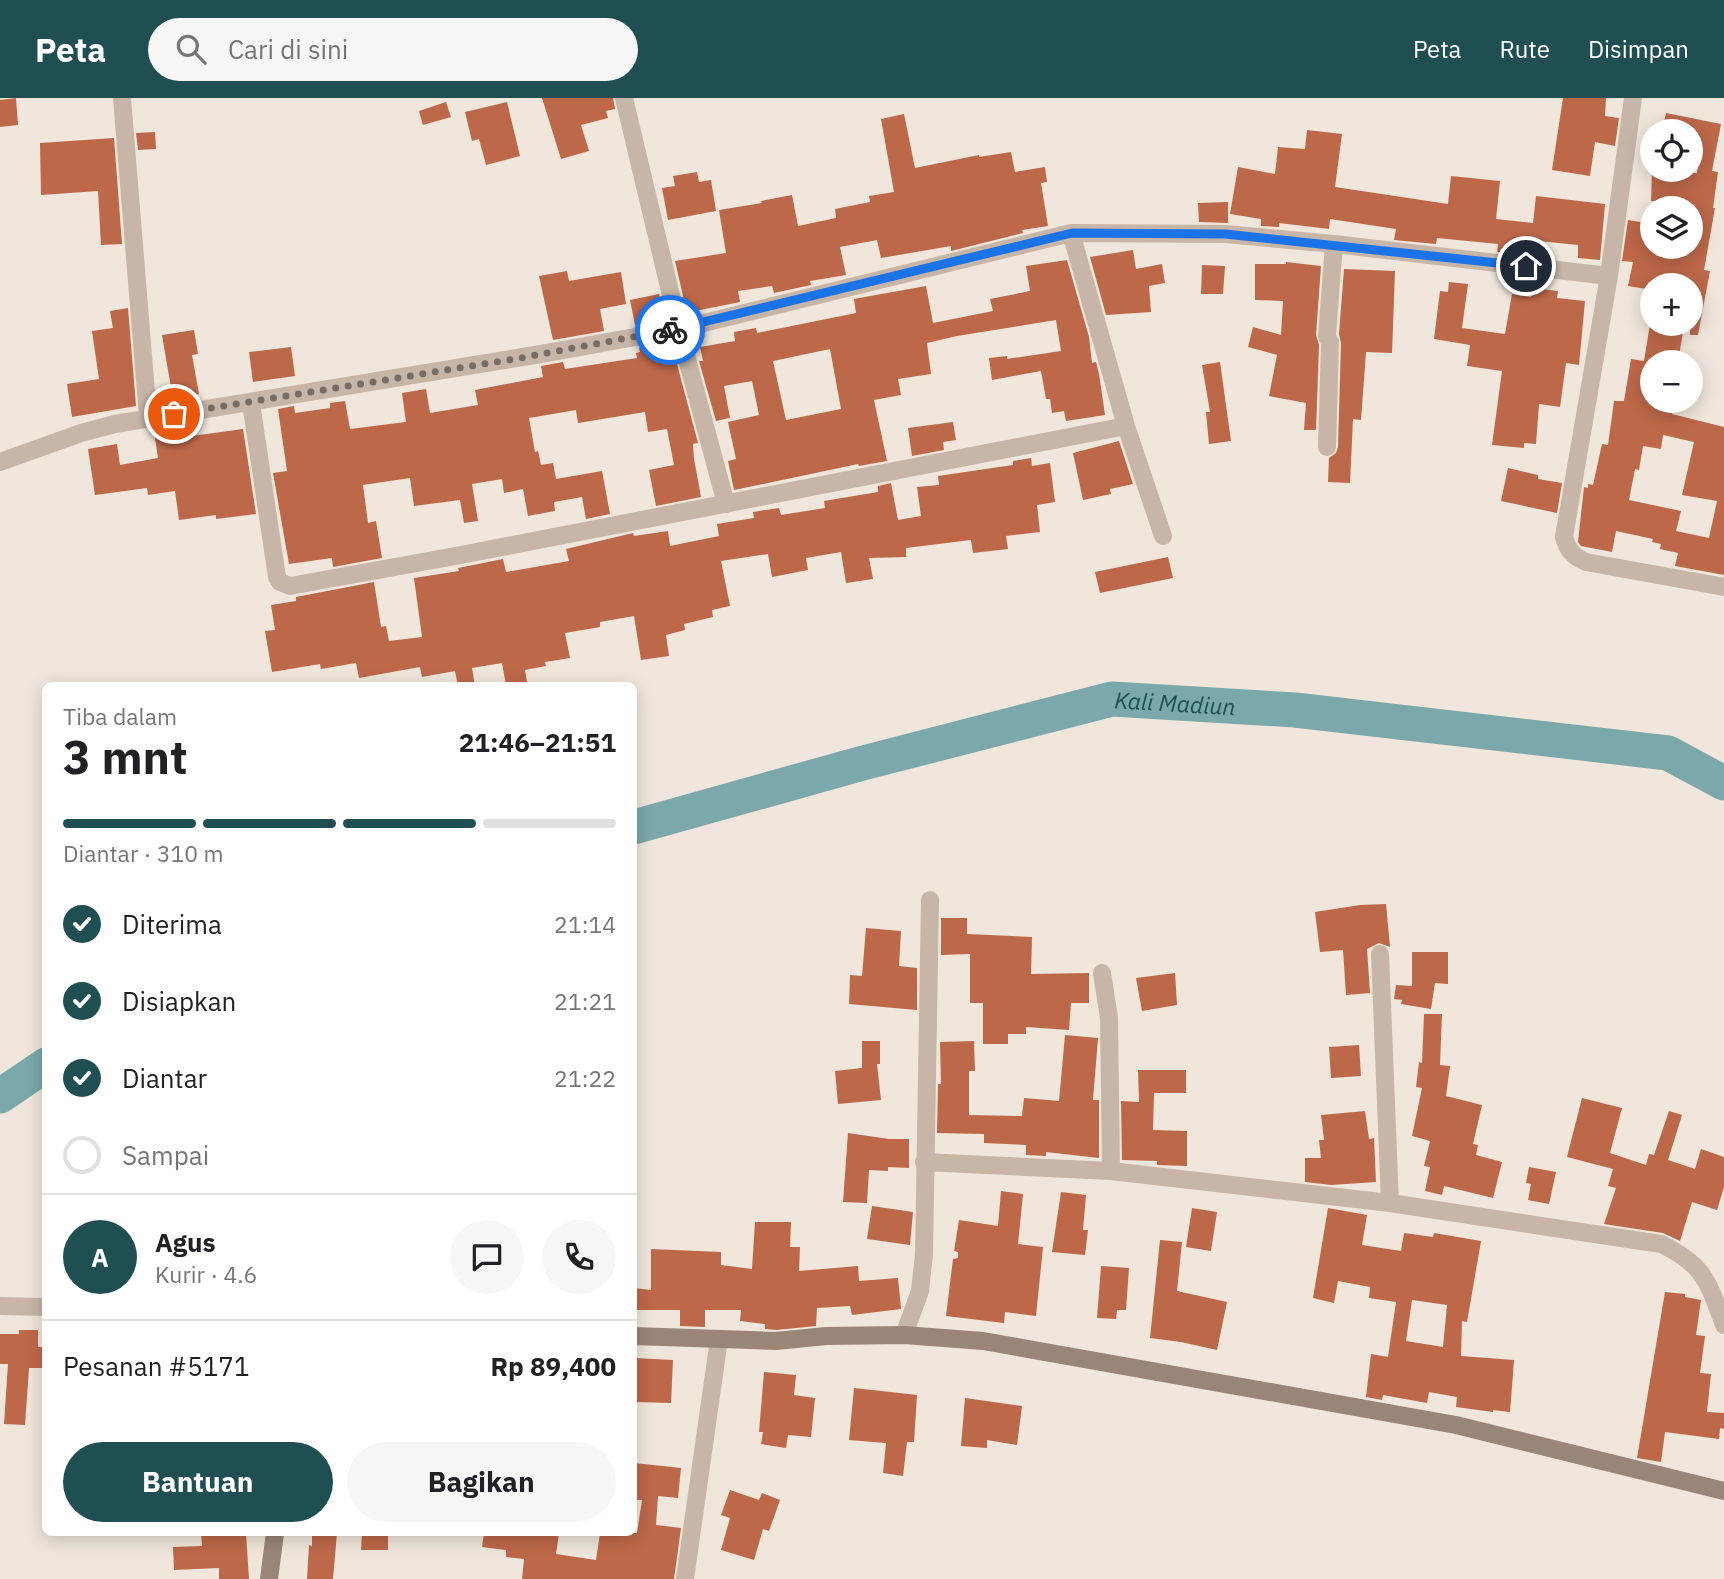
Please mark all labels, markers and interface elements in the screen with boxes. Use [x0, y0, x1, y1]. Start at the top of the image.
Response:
search box [148, 18, 638, 81]
text: Peta [35, 28, 106, 71]
icon: search [172, 30, 210, 68]
text: Cari di sini [228, 32, 348, 66]
text: Peta [1413, 33, 1461, 65]
text: Rute [1499, 33, 1550, 65]
text: Disimpan [1588, 33, 1689, 65]
map controls [1640, 119, 1703, 413]
button: locate [1640, 119, 1703, 182]
button: layers [1640, 196, 1703, 259]
pin [1496, 236, 1556, 296]
icon: home [1507, 247, 1545, 285]
button: + [1640, 273, 1703, 336]
courier [635, 295, 705, 365]
icon: bike [651, 311, 689, 349]
button: − [1640, 350, 1703, 413]
pin [144, 384, 204, 444]
icon: bag [155, 395, 193, 433]
water label: Kali Madiun [1114, 684, 1236, 721]
text: Tiba dalam [63, 701, 177, 731]
text: 21:46–21:51 [459, 725, 616, 759]
text: 3 mnt [63, 727, 188, 787]
text: Diantar · 310 m [63, 838, 224, 868]
icon: check [63, 905, 101, 943]
text: Diterima [122, 907, 222, 941]
text: 21:14 [554, 909, 616, 939]
icon: check [63, 982, 101, 1020]
text: Disiapkan [122, 984, 236, 1018]
text: 21:21 [554, 986, 616, 1016]
icon: check [63, 1059, 101, 1097]
text: Diantar [122, 1061, 207, 1095]
text: 21:22 [554, 1063, 616, 1093]
text: Sampai [122, 1138, 209, 1172]
button: chat [450, 1220, 524, 1294]
button: phone [542, 1220, 616, 1294]
text: Agus [155, 1225, 216, 1259]
text: A [91, 1240, 109, 1274]
text: Kurir · 4.6 [155, 1259, 257, 1289]
text: Pesanan #5171 [63, 1349, 250, 1383]
text: Rp 89,400 [490, 1349, 616, 1383]
button: Bantuan [63, 1442, 333, 1522]
button: Bagikan [347, 1442, 616, 1522]

